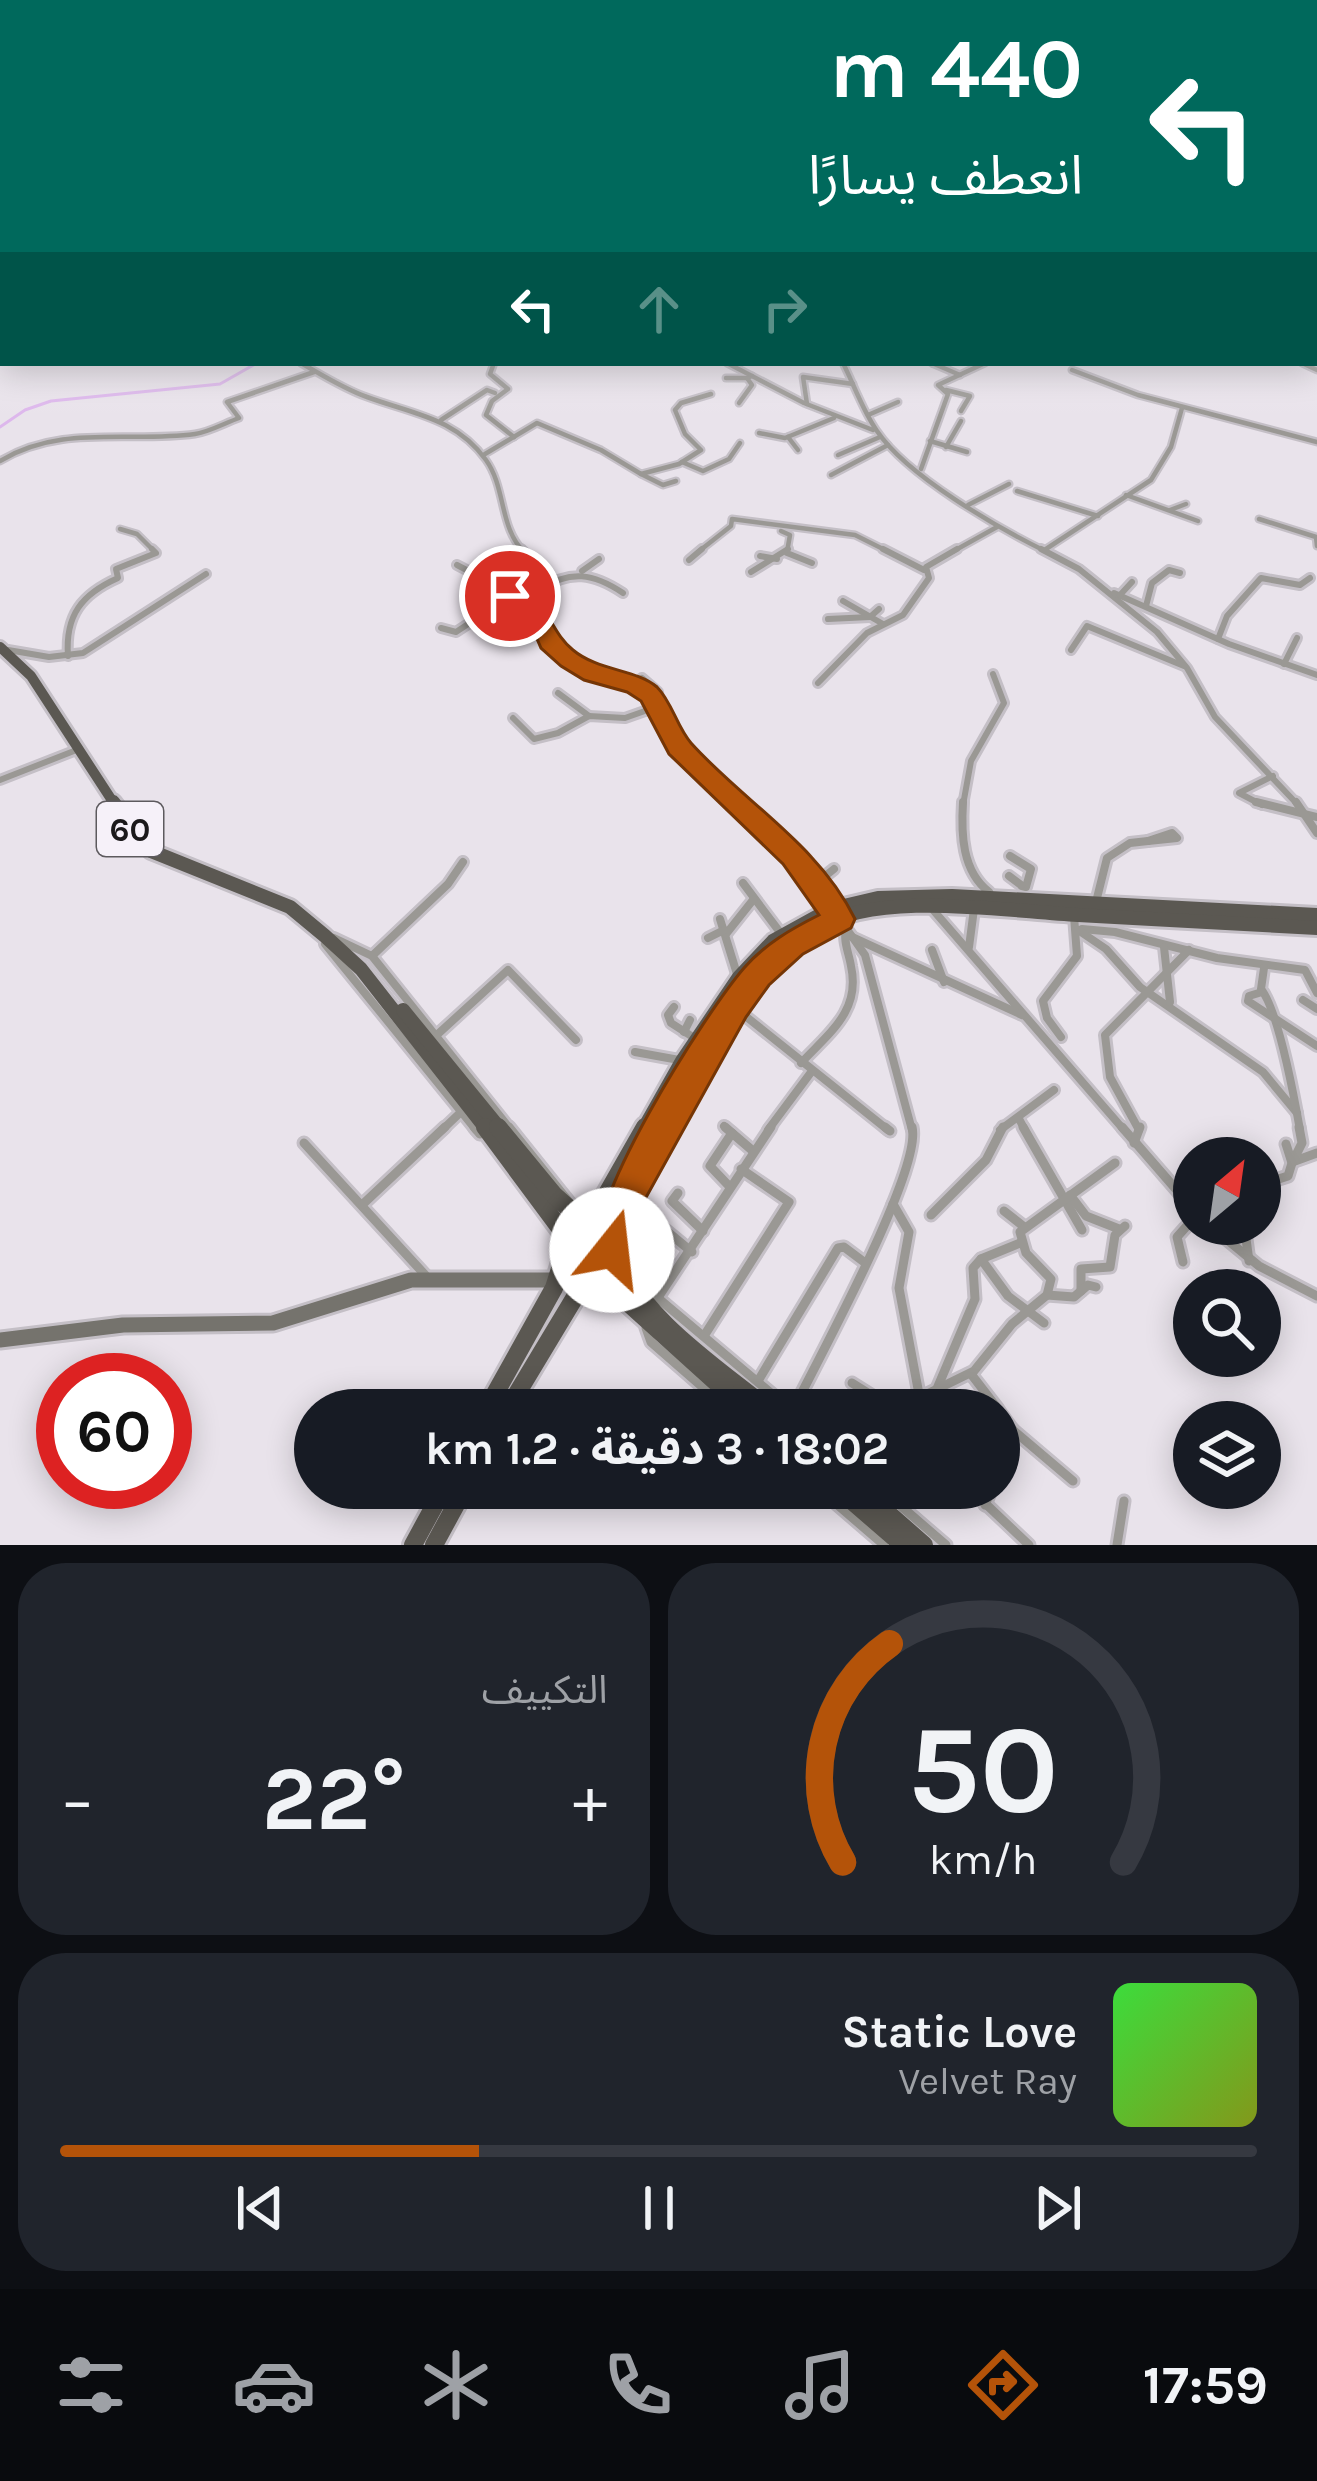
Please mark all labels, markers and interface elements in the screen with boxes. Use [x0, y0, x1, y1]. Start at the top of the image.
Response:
text: 440 m [829, 20, 1083, 118]
icon: left [1125, 48, 1281, 204]
text: انعطف يسارًا [808, 144, 1083, 208]
icon: left [500, 276, 566, 342]
icon: ahead [626, 276, 692, 342]
icon: right [752, 276, 818, 342]
pin [459, 545, 561, 647]
icon: arrive [477, 563, 543, 629]
road number: 60 [97, 802, 163, 856]
north arrow [1173, 1137, 1281, 1245]
map controls [1173, 1137, 1281, 1509]
position arrow [549, 1187, 675, 1313]
button: search [1173, 1269, 1281, 1377]
speed limit sign: 60 [36, 1353, 192, 1509]
button: layers [1173, 1401, 1281, 1509]
text: 18:02 · 3 دقيقة · 1.2 km [425, 1423, 889, 1475]
text: التكييف [482, 1667, 608, 1713]
text: 50 [907, 1697, 1059, 1842]
text: 22° [262, 1746, 406, 1852]
text: − [60, 1761, 95, 1839]
text: + [573, 1761, 608, 1839]
text: km/h [929, 1835, 1038, 1885]
text: Static Love [842, 2006, 1077, 2058]
text: Velvet Ray [898, 2058, 1077, 2104]
icon: previous [227, 2175, 293, 2241]
icon: pause [626, 2175, 692, 2241]
icon: next [1025, 2175, 1091, 2241]
icon: filters [49, 2343, 133, 2427]
icon: car [232, 2343, 316, 2427]
icon: climate [414, 2343, 498, 2427]
icon: phone [596, 2343, 680, 2427]
icon: music [778, 2343, 862, 2427]
icon: directions [961, 2343, 1045, 2427]
text: 17:59 [1143, 2353, 1268, 2417]

